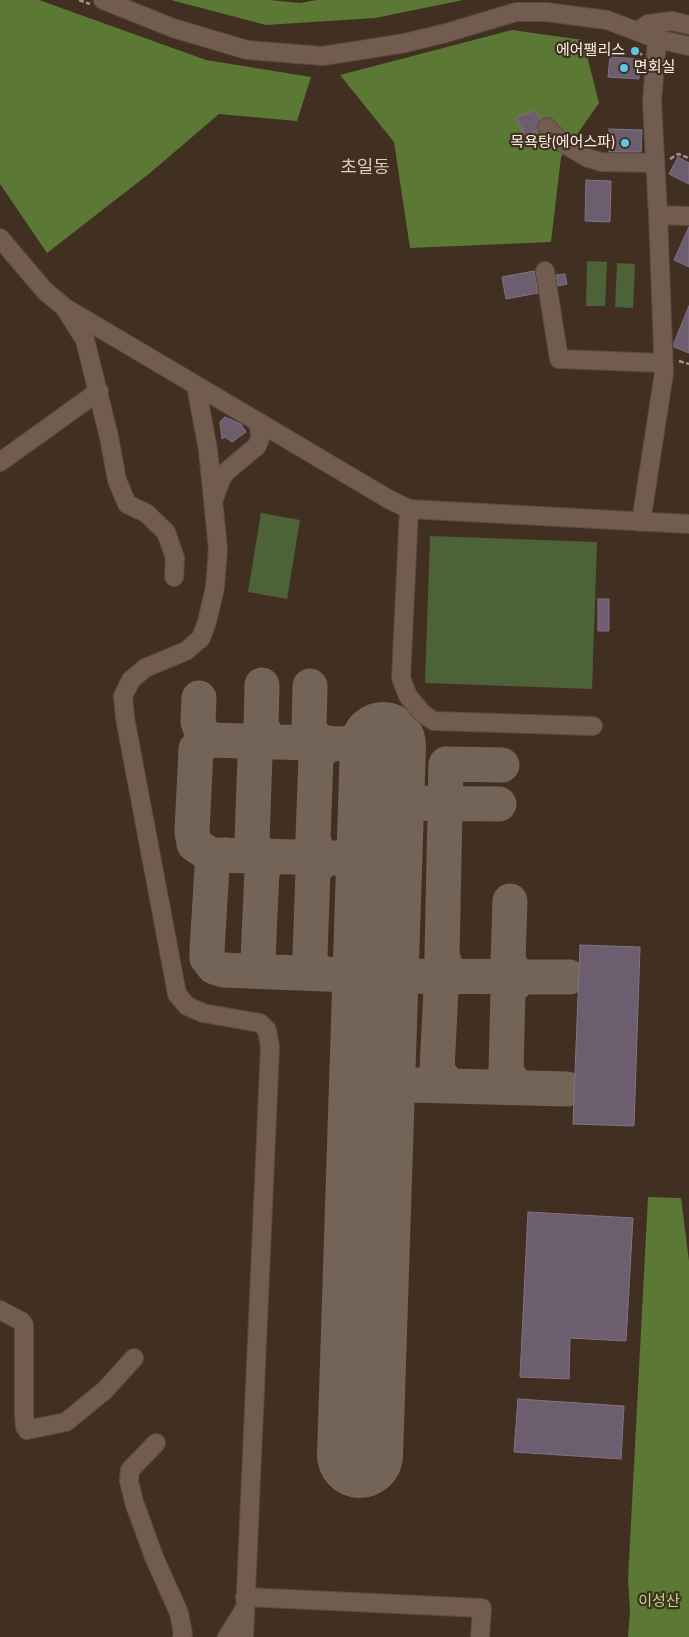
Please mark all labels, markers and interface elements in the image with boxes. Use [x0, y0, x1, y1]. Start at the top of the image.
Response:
place label: 에어팰리스 [556, 42, 625, 60]
marker: 에어팰리스 [629, 45, 641, 57]
place label: 면회실 [634, 59, 675, 77]
marker: 면회실 [618, 62, 630, 74]
place label: 목욕탕(에어스파) [510, 134, 615, 152]
marker: 목욕탕(에어스파) [619, 137, 631, 149]
district label: 초일동 [340, 158, 390, 180]
park label: 이성산 [638, 1593, 680, 1611]

